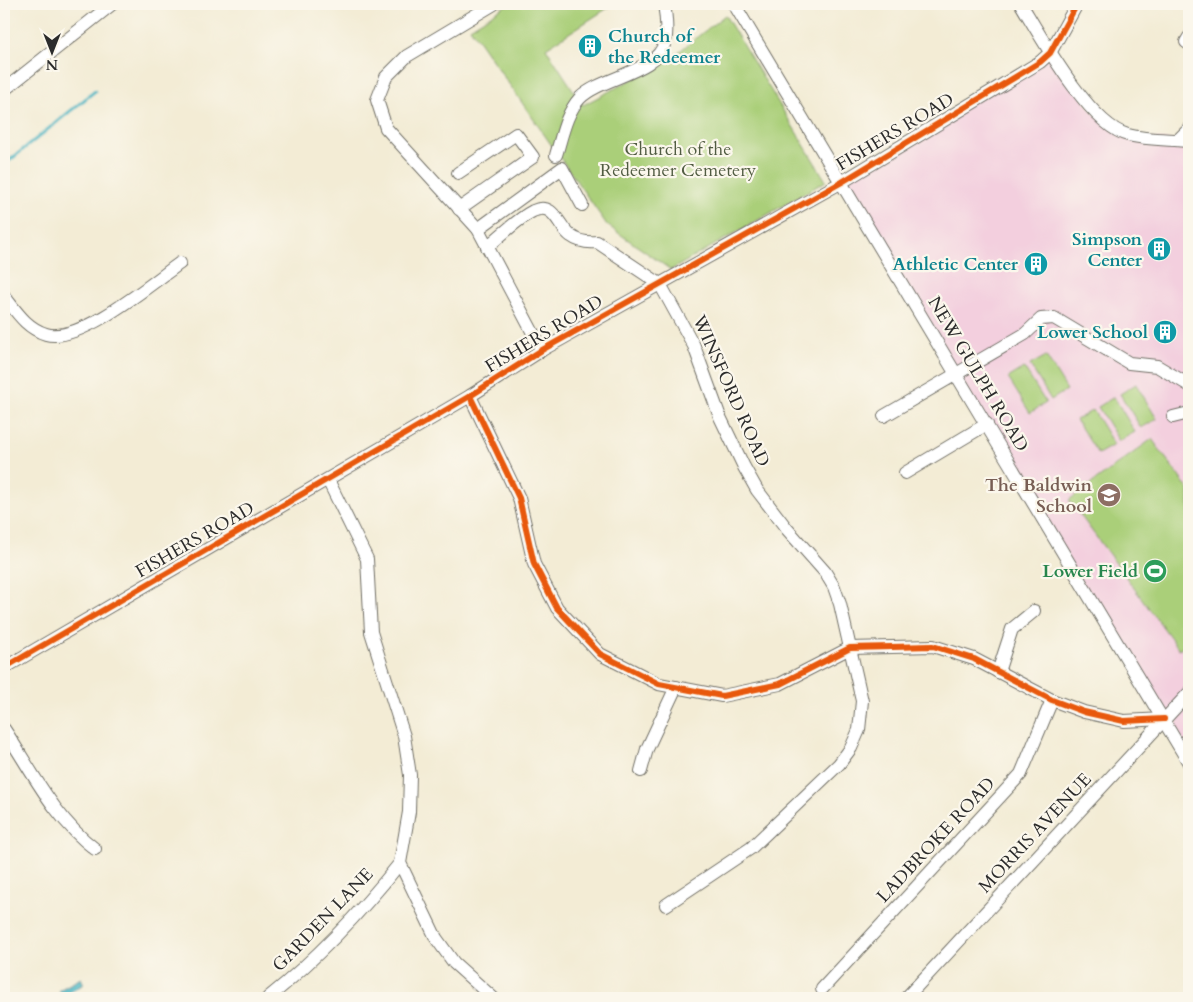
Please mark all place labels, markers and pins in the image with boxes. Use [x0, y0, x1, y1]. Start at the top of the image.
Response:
place label: Church of the Redeemer [608, 24, 721, 70]
building icon: Church of the Redeemer [577, 33, 603, 59]
place label: Simpson Center [1072, 227, 1143, 273]
building icon: Simpson Center [1146, 236, 1172, 262]
building icon: Athletic Center [1023, 251, 1049, 277]
place label: Athletic Center [893, 252, 1019, 277]
building icon: Lower School [1152, 319, 1178, 345]
place label: Lower School [1037, 320, 1148, 345]
place label: The Baldwin School [985, 473, 1092, 519]
school or university icon: The Baldwin School [1096, 482, 1122, 508]
sports icon: Lower Field [1142, 558, 1168, 584]
place label: Lower Field [1042, 559, 1139, 584]

